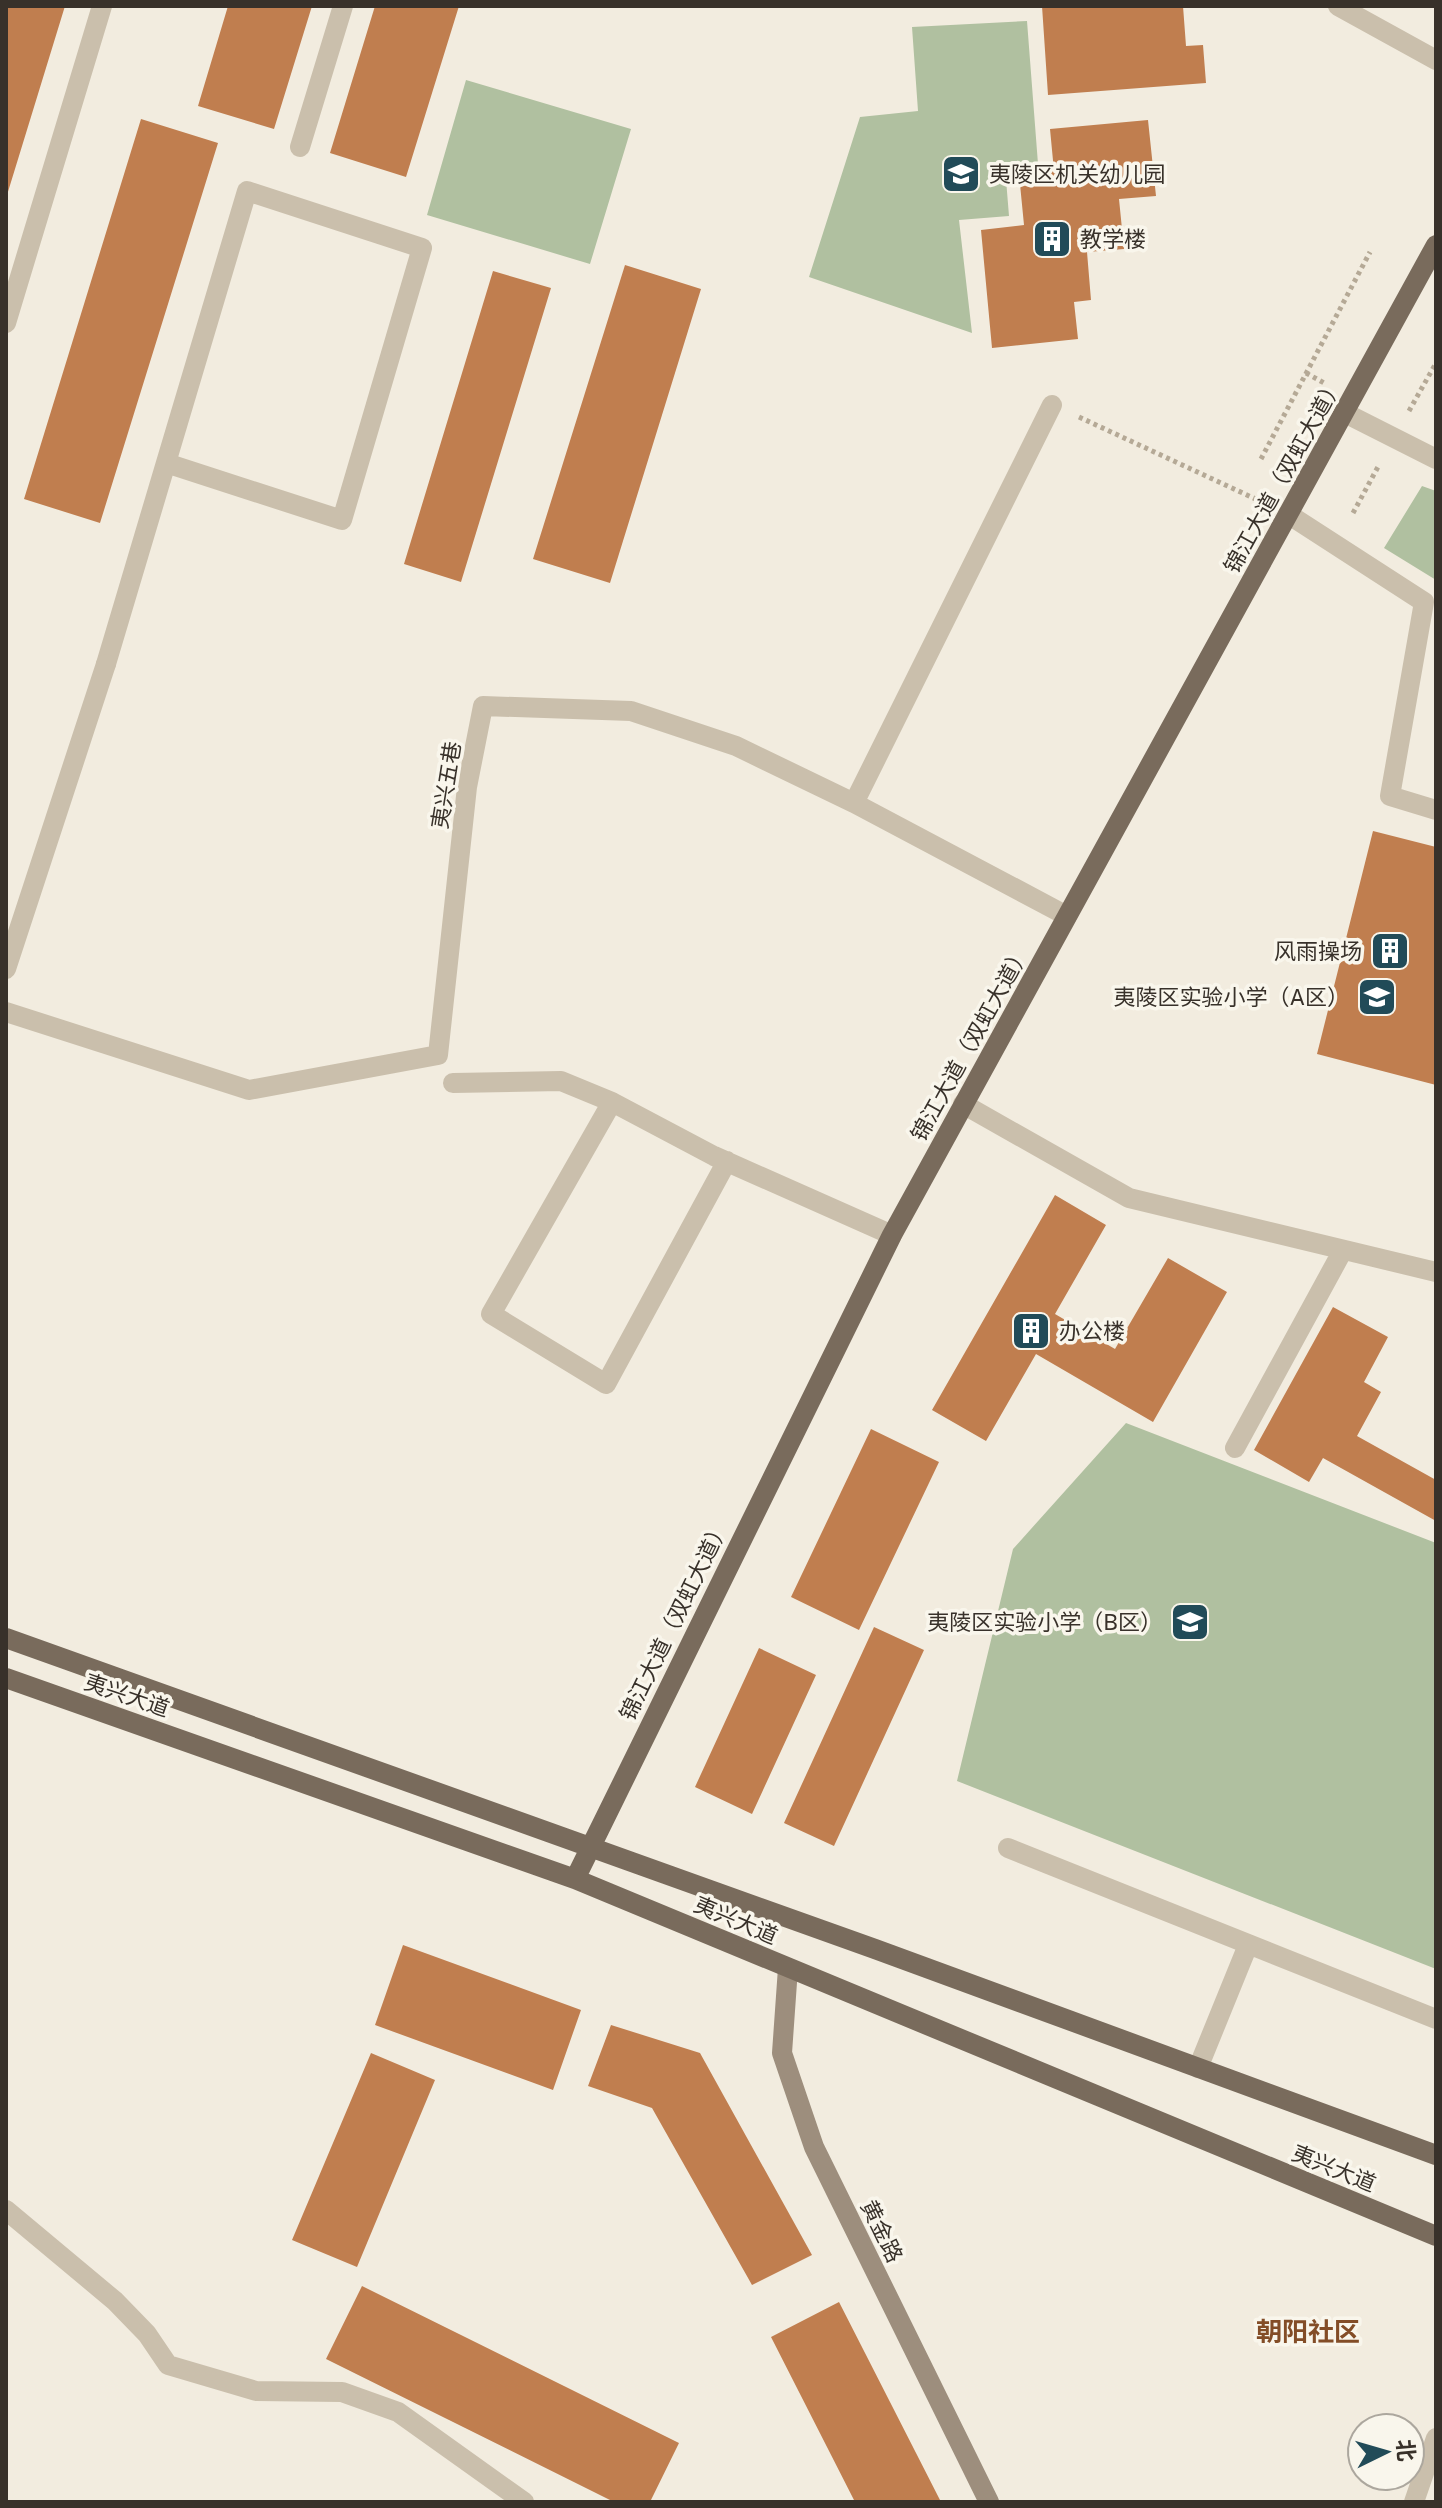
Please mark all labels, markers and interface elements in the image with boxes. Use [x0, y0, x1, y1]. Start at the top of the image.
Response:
school or university icon: 夷陵区机关幼儿园 [940, 153, 982, 195]
place label: 夷陵区机关幼儿园 [989, 161, 1165, 187]
building icon: 教学楼 [1031, 218, 1073, 260]
place label: 教学楼 [1080, 226, 1146, 252]
street label: 锦江大道（双虹大道） [1218, 372, 1348, 578]
street label: 夷兴五巷 [426, 740, 466, 830]
building icon: 风雨操场 [1369, 930, 1411, 972]
place label: 风雨操场 [1274, 938, 1362, 964]
street label: 锦江大道（双虹大道） [905, 940, 1035, 1146]
school or university icon: 夷陵区实验小学（A区） [1356, 976, 1398, 1018]
place label: 夷陵区实验小学（A区） [1113, 984, 1349, 1010]
building icon: 办公楼 [1010, 1310, 1052, 1352]
place label: 办公楼 [1059, 1318, 1125, 1344]
street label: 锦江大道（双虹大道） [614, 1515, 734, 1725]
school or university icon: 夷陵区实验小学（B区） [1169, 1601, 1211, 1643]
place label: 夷陵区实验小学（B区） [927, 1609, 1162, 1635]
street label: 夷兴大道 [81, 1668, 173, 1722]
street label: 夷兴大道 [690, 1891, 782, 1949]
street label: 夷兴大道 [1288, 2139, 1380, 2197]
street label: 黄金路 [856, 2196, 908, 2266]
district label: 朝阳社区 [1256, 2316, 1360, 2347]
north arrow [1346, 2412, 1426, 2492]
text: 北 [1392, 2438, 1420, 2462]

